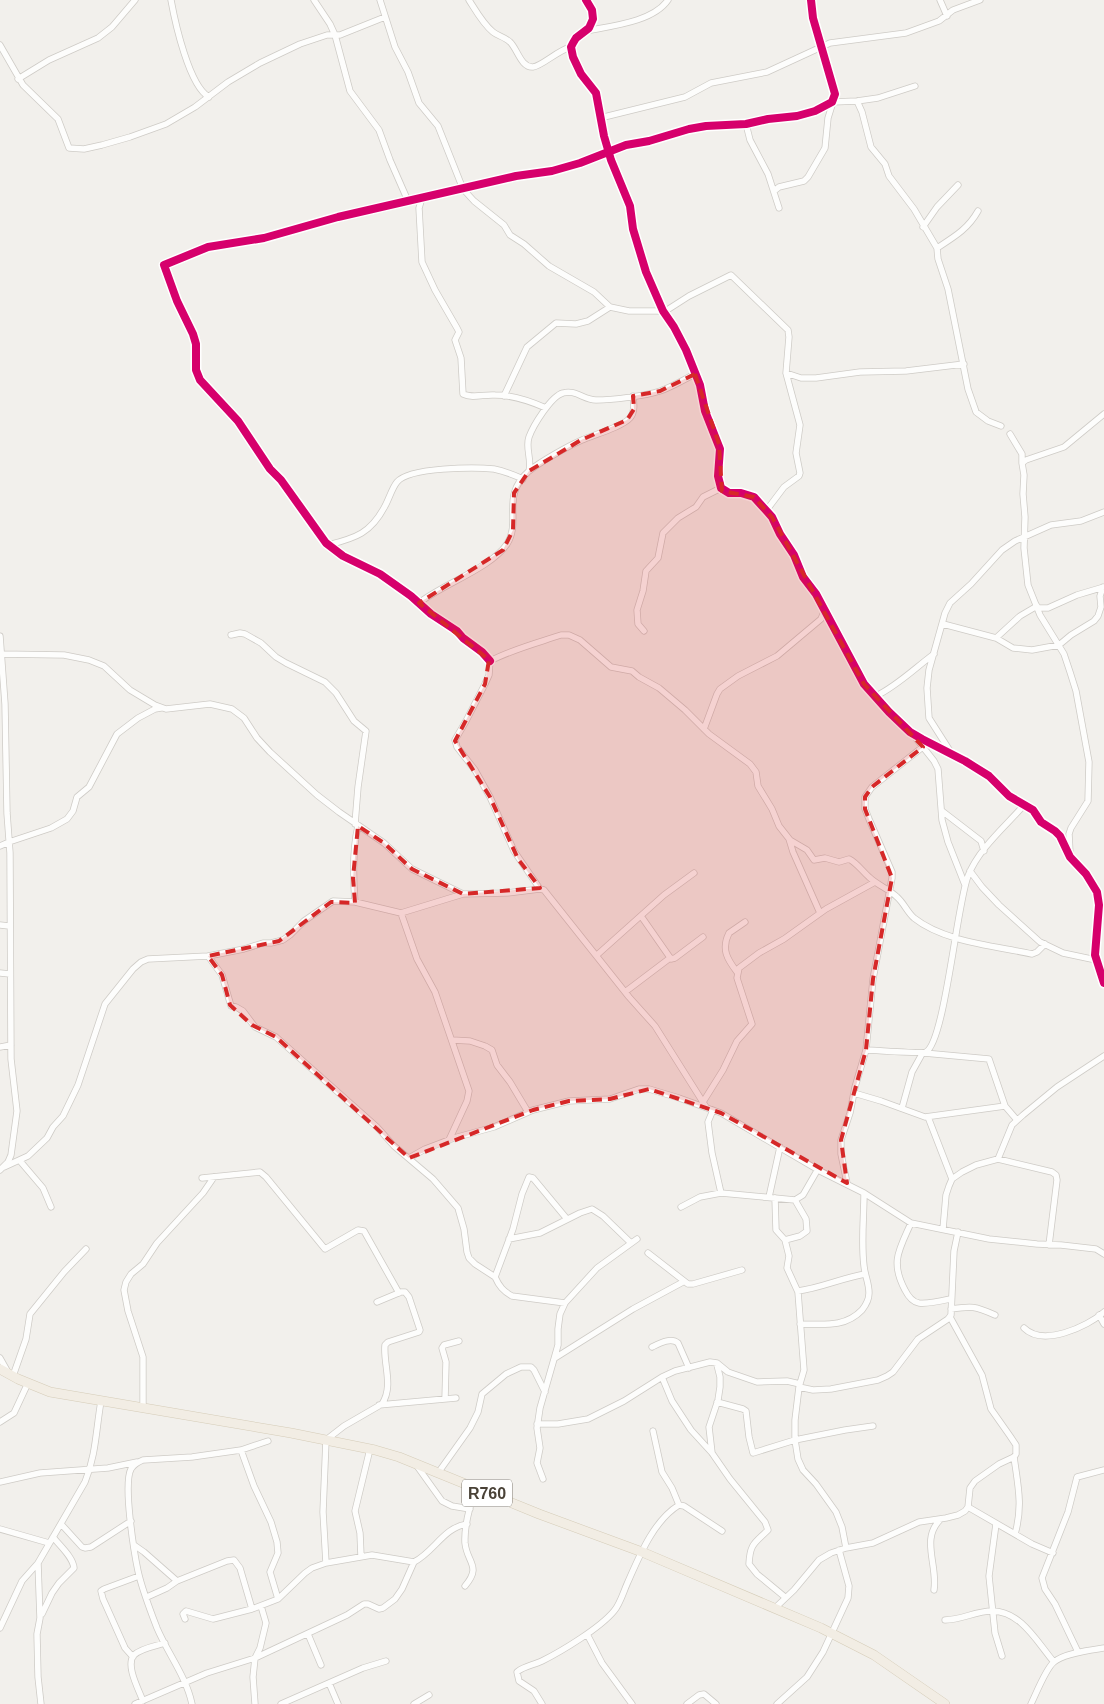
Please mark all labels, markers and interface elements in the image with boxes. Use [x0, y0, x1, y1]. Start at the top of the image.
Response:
road number: R760 [462, 1480, 512, 1506]

